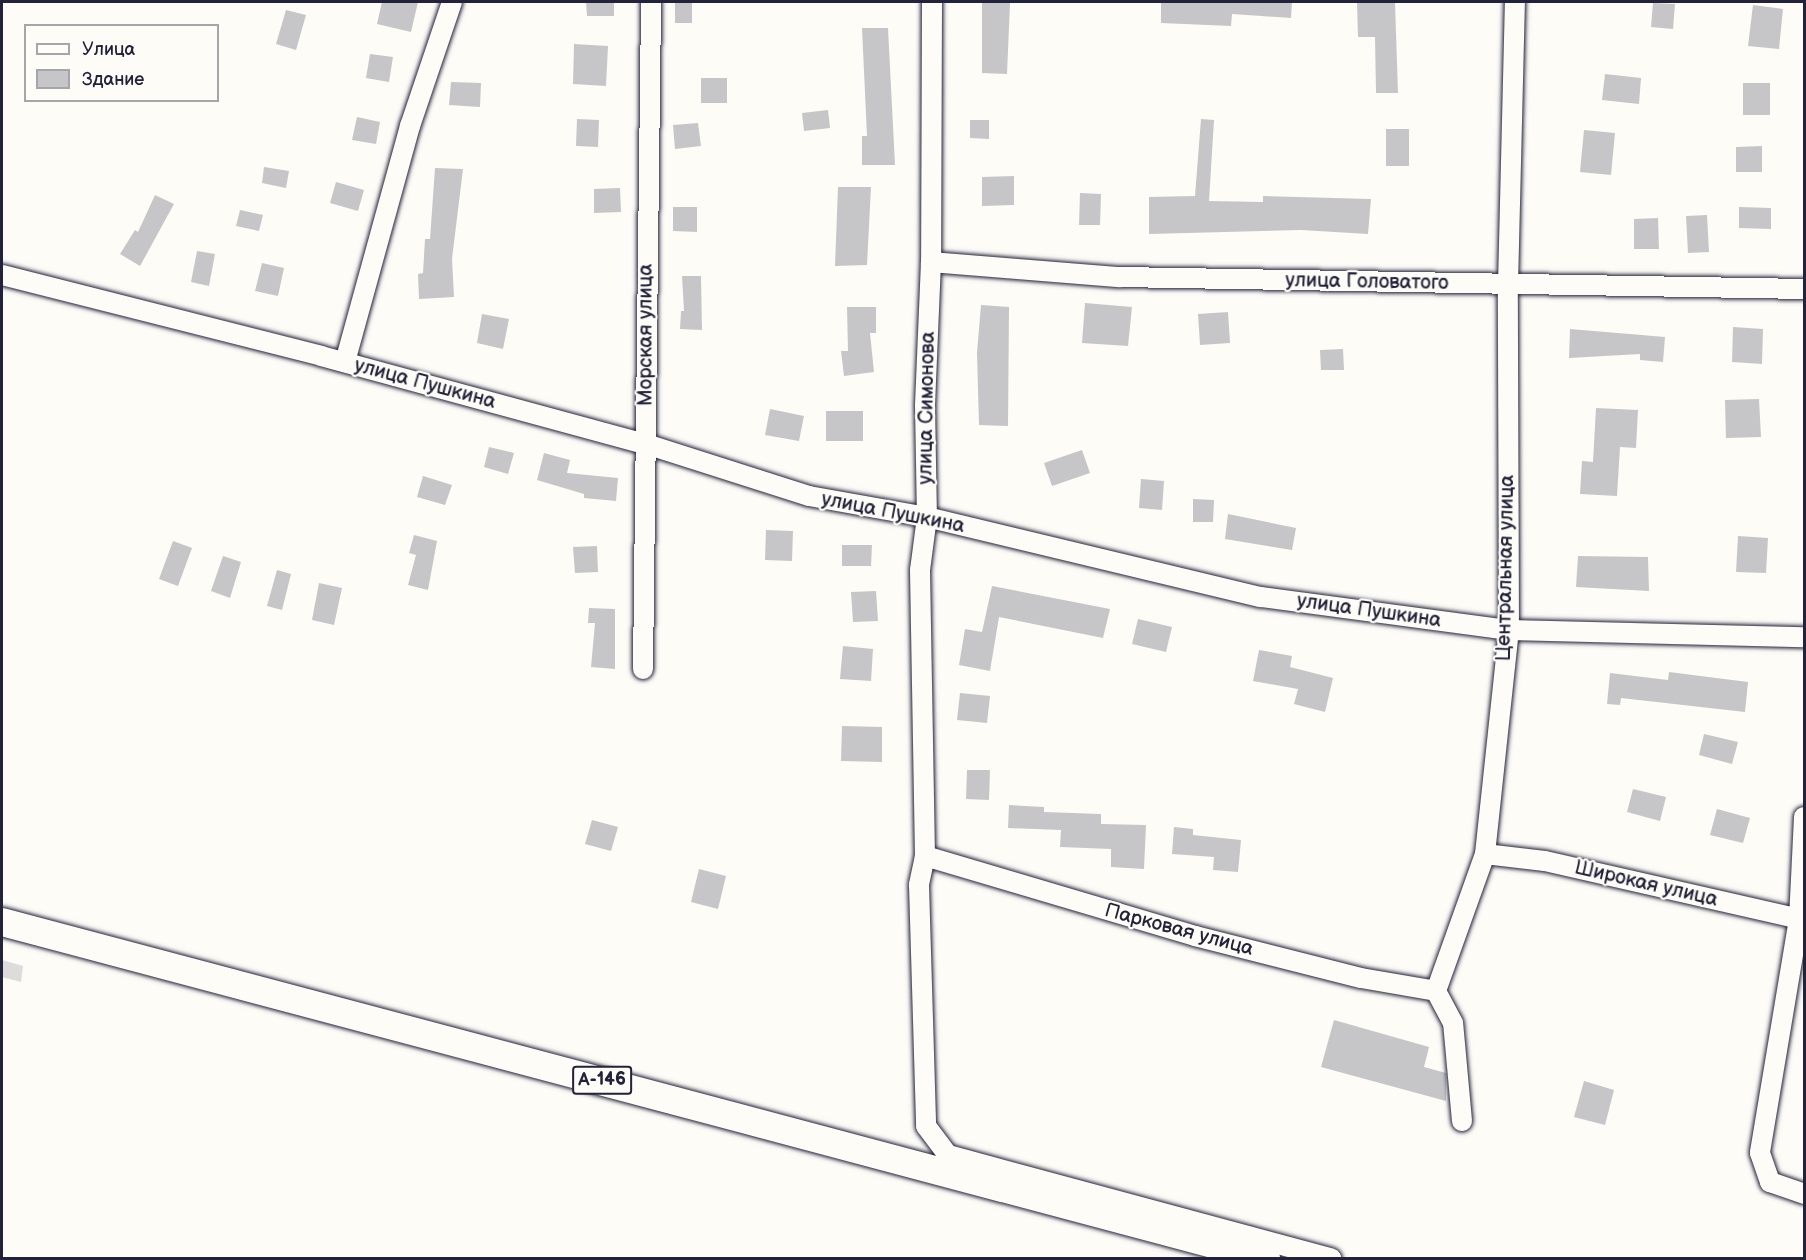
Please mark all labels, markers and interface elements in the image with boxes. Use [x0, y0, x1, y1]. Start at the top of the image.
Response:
legend [24, 24, 219, 102]
text: Улица [82, 39, 135, 60]
text: Здание [82, 69, 144, 90]
street label: Морская улица [634, 264, 658, 406]
street label: улица Головатого [1285, 269, 1449, 295]
street label: улица Симонова [914, 331, 940, 485]
street label: улица Пушкина [352, 354, 498, 414]
street label: Центральная улица [1492, 475, 1520, 661]
street label: улица Пушкина [819, 487, 967, 539]
street label: улица Пушкина [1295, 589, 1443, 633]
street label: Широкая улица [1572, 856, 1720, 912]
street label: Парковая улица [1102, 899, 1256, 961]
road number: А-146 [572, 1065, 632, 1095]

